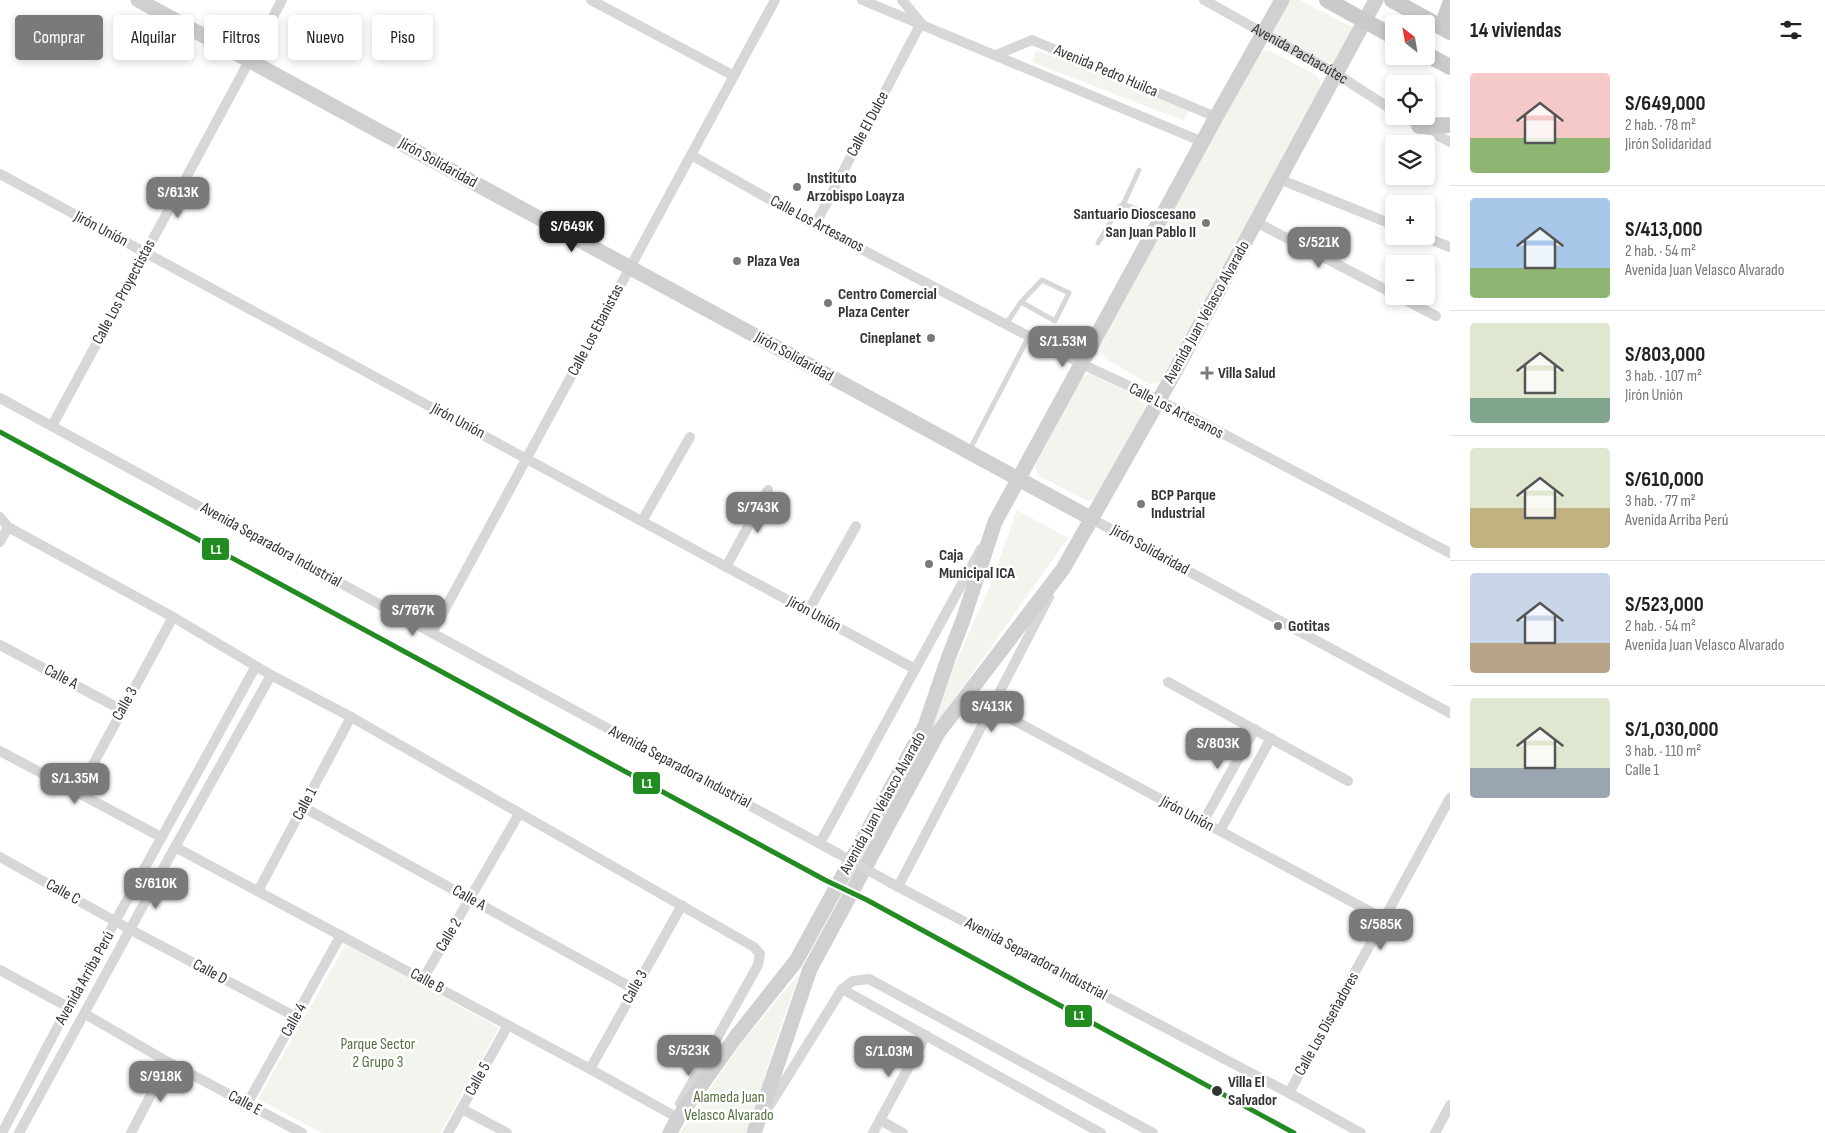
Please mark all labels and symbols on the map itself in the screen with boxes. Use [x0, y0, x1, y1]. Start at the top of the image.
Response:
north arrow [1385, 15, 1435, 65]
street label: Avenida Pachacútec [1248, 19, 1352, 88]
street label: Avenida Pedro Huilca [1050, 40, 1161, 101]
street label: Calle El Dulce [843, 88, 893, 160]
street label: Jirón Solidaridad [395, 133, 480, 192]
place label: Instituto Arzobispo Loayza [806, 169, 905, 206]
pin: S/613K [137, 176, 219, 219]
marker: Instituto Arzobispo Loayza [791, 181, 803, 193]
street label: Calle Los Artesanos [767, 191, 867, 257]
place label: Santuario Dioscesano San Juan Pablo II [1074, 205, 1196, 242]
street label: Jirón Unión [70, 207, 131, 251]
pin: S/649K [531, 210, 613, 253]
marker: Santuario Dioscesano San Juan Pablo II [1200, 217, 1212, 229]
pin: S/521K [1278, 226, 1360, 269]
street label: Calle Los Proyectistas [88, 236, 160, 348]
street label: Avenida Juan Velasco Alvarado [1160, 238, 1254, 387]
place label: Plaza Vea [747, 252, 800, 271]
marker: Plaza Vea [731, 255, 743, 267]
street label: Calle Los Ebanistas [564, 281, 628, 379]
place label: Centro Comercial Plaza Center [838, 285, 937, 322]
marker: Centro Comercial Plaza Center [822, 297, 834, 309]
pin: S/1.53M [1017, 326, 1109, 368]
street label: Jirón Solidaridad [751, 327, 836, 386]
place label: Cineplanet [860, 329, 921, 348]
marker: Cineplanet [925, 332, 937, 344]
place label: Villa Salud [1218, 364, 1276, 383]
marker: Villa Salud [1200, 366, 1214, 380]
street label: Calle Los Artesanos [1126, 379, 1227, 443]
street label: Jirón Unión [427, 399, 488, 443]
place label: BCP Parque Industrial [1151, 486, 1216, 523]
pin: S/743K [717, 492, 799, 534]
street label: Avenida Separadora Industrial [196, 498, 345, 592]
marker: BCP Parque Industrial [1135, 498, 1147, 510]
street label: Jirón Solidaridad [1107, 520, 1192, 579]
line badge: L1 [201, 537, 230, 561]
text: L1 [210, 541, 222, 558]
place label: Caja Municipal ICA [939, 546, 1015, 583]
marker: Caja Municipal ICA [923, 558, 935, 570]
street label: Jirón Unión [783, 592, 844, 636]
pin: S/767K [372, 594, 454, 637]
place label: Gotitas [1288, 617, 1330, 636]
marker: Gotitas [1272, 620, 1284, 632]
street label: Calle A [41, 660, 81, 694]
street label: Calle 3 [108, 684, 142, 724]
pin: S/413K [951, 690, 1033, 733]
street label: Avenida Separadora Industrial [605, 721, 754, 812]
pin: S/803K [1177, 728, 1259, 770]
street label: Avenida Juan Velasco Alvarado [836, 729, 930, 878]
pin: S/1.35M [29, 762, 121, 805]
line badge: L1 [632, 771, 661, 795]
text: L1 [641, 775, 653, 792]
street label: Calle 1 [289, 784, 322, 824]
street label: Jirón Unión [1156, 792, 1217, 836]
pin: S/610K [115, 868, 197, 910]
street label: Calle C [43, 875, 84, 909]
street label: Calle A [449, 881, 489, 915]
pin: S/585K [1340, 908, 1422, 951]
street label: Avenida Separadora Industrial [961, 913, 1110, 1004]
street label: Calle 2 [432, 915, 466, 955]
street label: Avenida Arriba Perú [51, 928, 118, 1029]
street label: Calle D [189, 955, 231, 989]
street label: Calle B [407, 964, 447, 998]
street label: Calle 3 [618, 967, 652, 1007]
street label: Calle Los Diseñadores [1291, 969, 1363, 1079]
street label: Calle 4 [277, 1000, 311, 1040]
line badge: L1 [1064, 1004, 1093, 1028]
text: L1 [1073, 1007, 1085, 1024]
pin: S/523K [648, 1034, 730, 1077]
park label: Parque Sector 2 Grupo 3 [341, 1035, 416, 1072]
pin: S/1.03M [843, 1036, 935, 1078]
street label: Calle 5 [461, 1059, 495, 1099]
pin: S/918K [120, 1060, 202, 1103]
place label: Villa El Salvador [1228, 1073, 1277, 1110]
marker: Villa El Salvador [1210, 1084, 1224, 1098]
street label: Calle E [225, 1086, 265, 1120]
park label: Alameda Juan Velasco Alvarado [684, 1088, 774, 1125]

